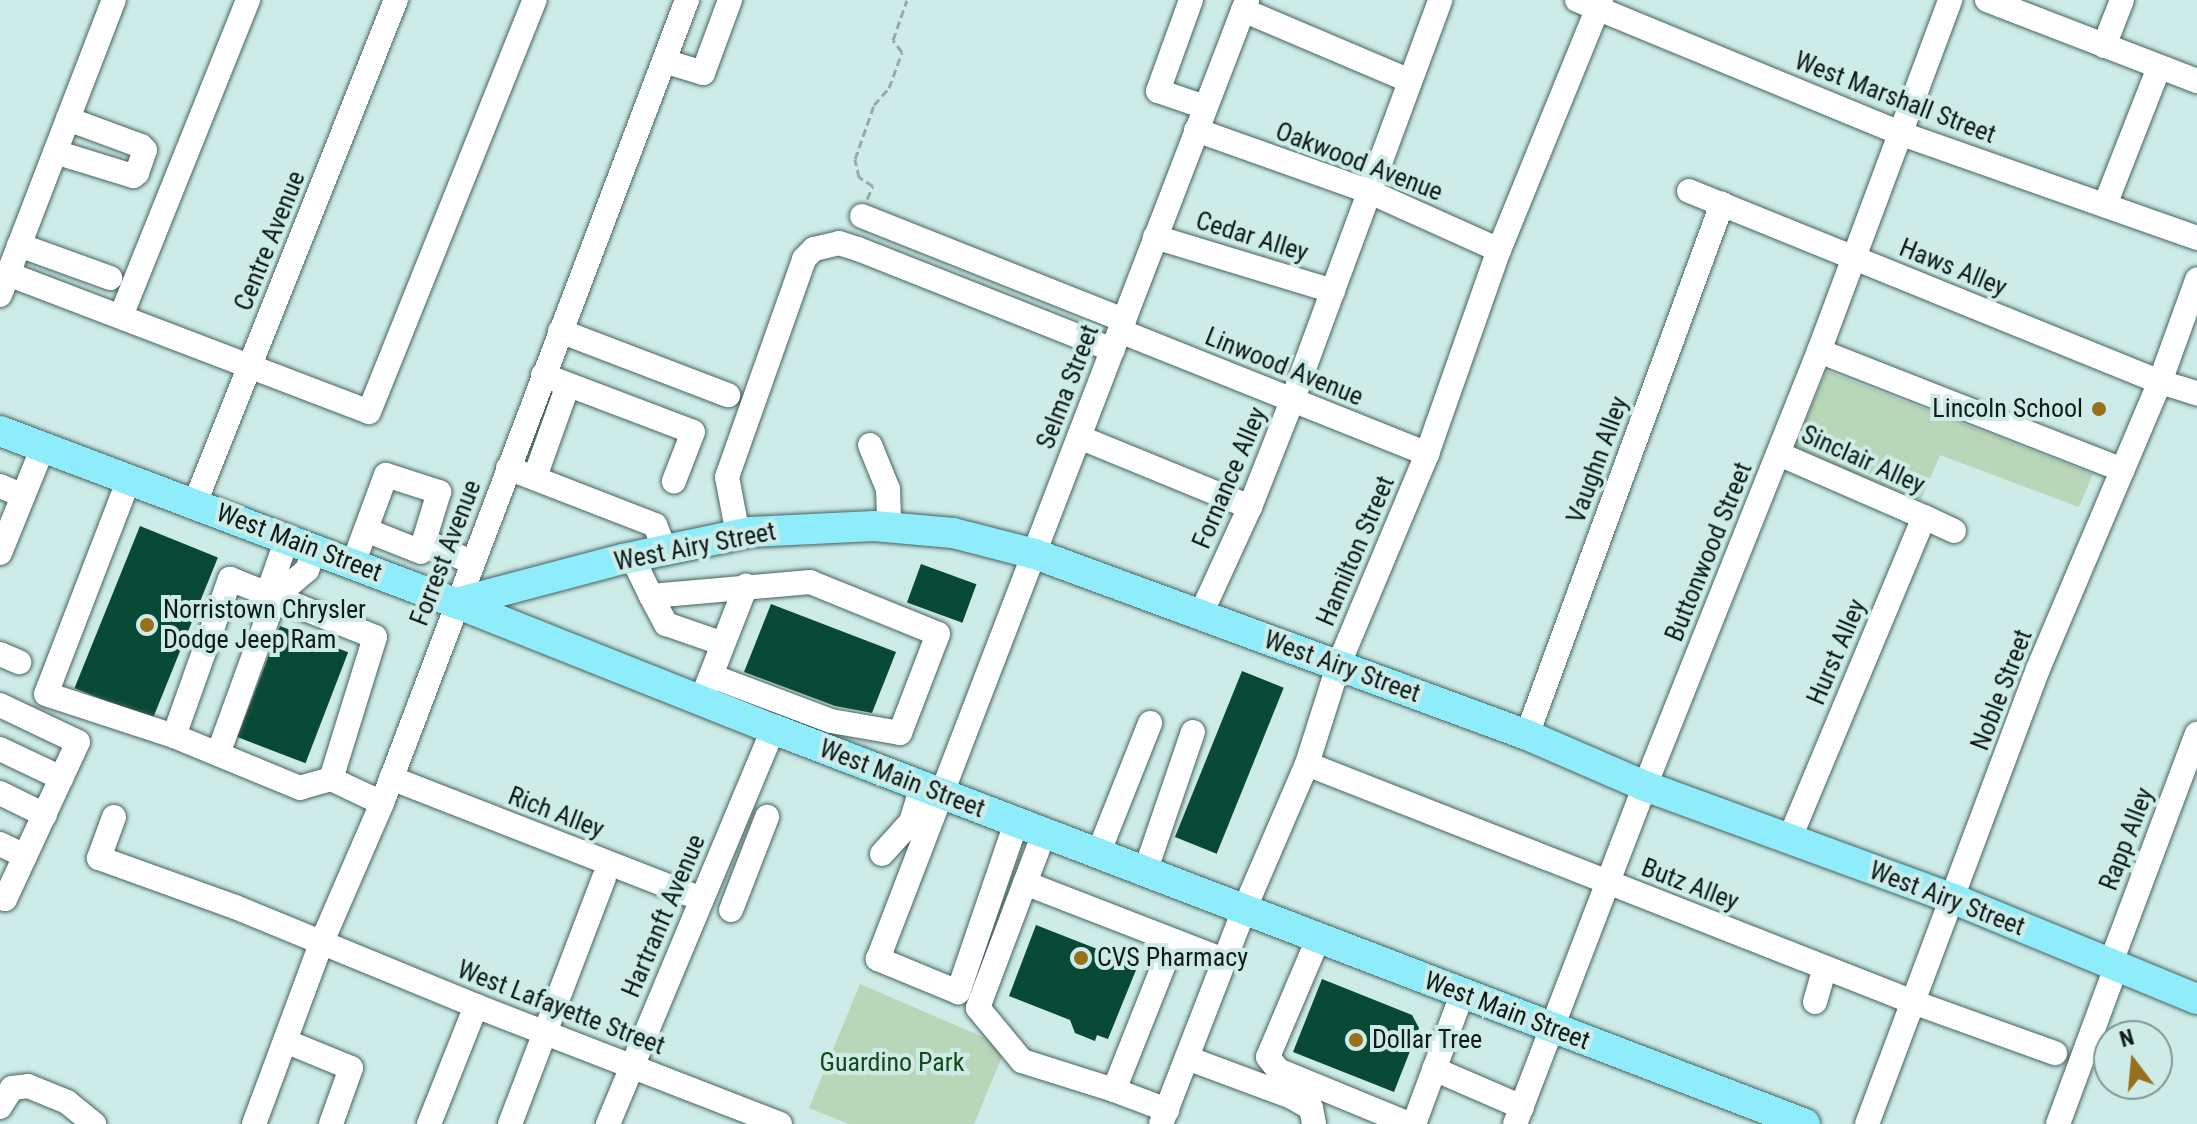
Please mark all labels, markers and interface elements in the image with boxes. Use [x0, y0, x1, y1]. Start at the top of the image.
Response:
street label: West Marshall Street [1790, 45, 2000, 151]
street label: Oakwood Avenue [1271, 116, 1447, 208]
street label: Centre Avenue [228, 167, 312, 315]
street label: Cedar Alley [1192, 205, 1312, 269]
street label: Haws Alley [1895, 232, 2011, 304]
street label: Selma Street [1030, 320, 1106, 454]
street label: Linwood Avenue [1200, 321, 1368, 413]
street label: Vaughn Alley [1561, 392, 1635, 528]
place label: Lincoln School [1932, 393, 2083, 425]
marker: Lincoln School [2090, 400, 2108, 418]
street label: Fornance Alley [1186, 403, 1274, 553]
street label: Sinclair Alley [1796, 419, 1930, 501]
street label: Buttonwood Street [1659, 458, 1759, 646]
street label: Hamilton Street [1310, 471, 1402, 631]
street label: Forrest Avenue [404, 476, 488, 630]
street label: West Main Street [212, 497, 386, 589]
street label: West Airy Street [612, 516, 778, 578]
place label: Norristown Chrysler Dodge Jeep Ram [163, 594, 366, 656]
street label: Hurst Alley [1801, 594, 1873, 710]
marker: Norristown Chrysler Dodge Jeep Ram [138, 616, 156, 634]
street label: West Airy Street [1260, 624, 1424, 710]
street label: Noble Street [1965, 625, 2039, 755]
street label: West Main Street [815, 733, 989, 825]
street label: Rich Alley [504, 781, 608, 845]
street label: Rapp Alley [2093, 783, 2161, 895]
street label: Hartranft Avenue [616, 830, 712, 1002]
street label: Butz Alley [1637, 852, 1743, 918]
street label: West Airy Street [1865, 855, 2029, 943]
place label: CVS Pharmacy [1097, 942, 1248, 974]
marker: CVS Pharmacy [1072, 949, 1090, 967]
street label: West Lafayette Street [453, 954, 669, 1062]
street label: West Main Street [1420, 965, 1594, 1057]
north arrow [2093, 1020, 2173, 1100]
place label: Dollar Tree [1372, 1024, 1483, 1056]
text: N [2117, 1024, 2137, 1052]
marker: Dollar Tree [1347, 1031, 1365, 1049]
park label: Guardino Park [820, 1047, 964, 1079]

